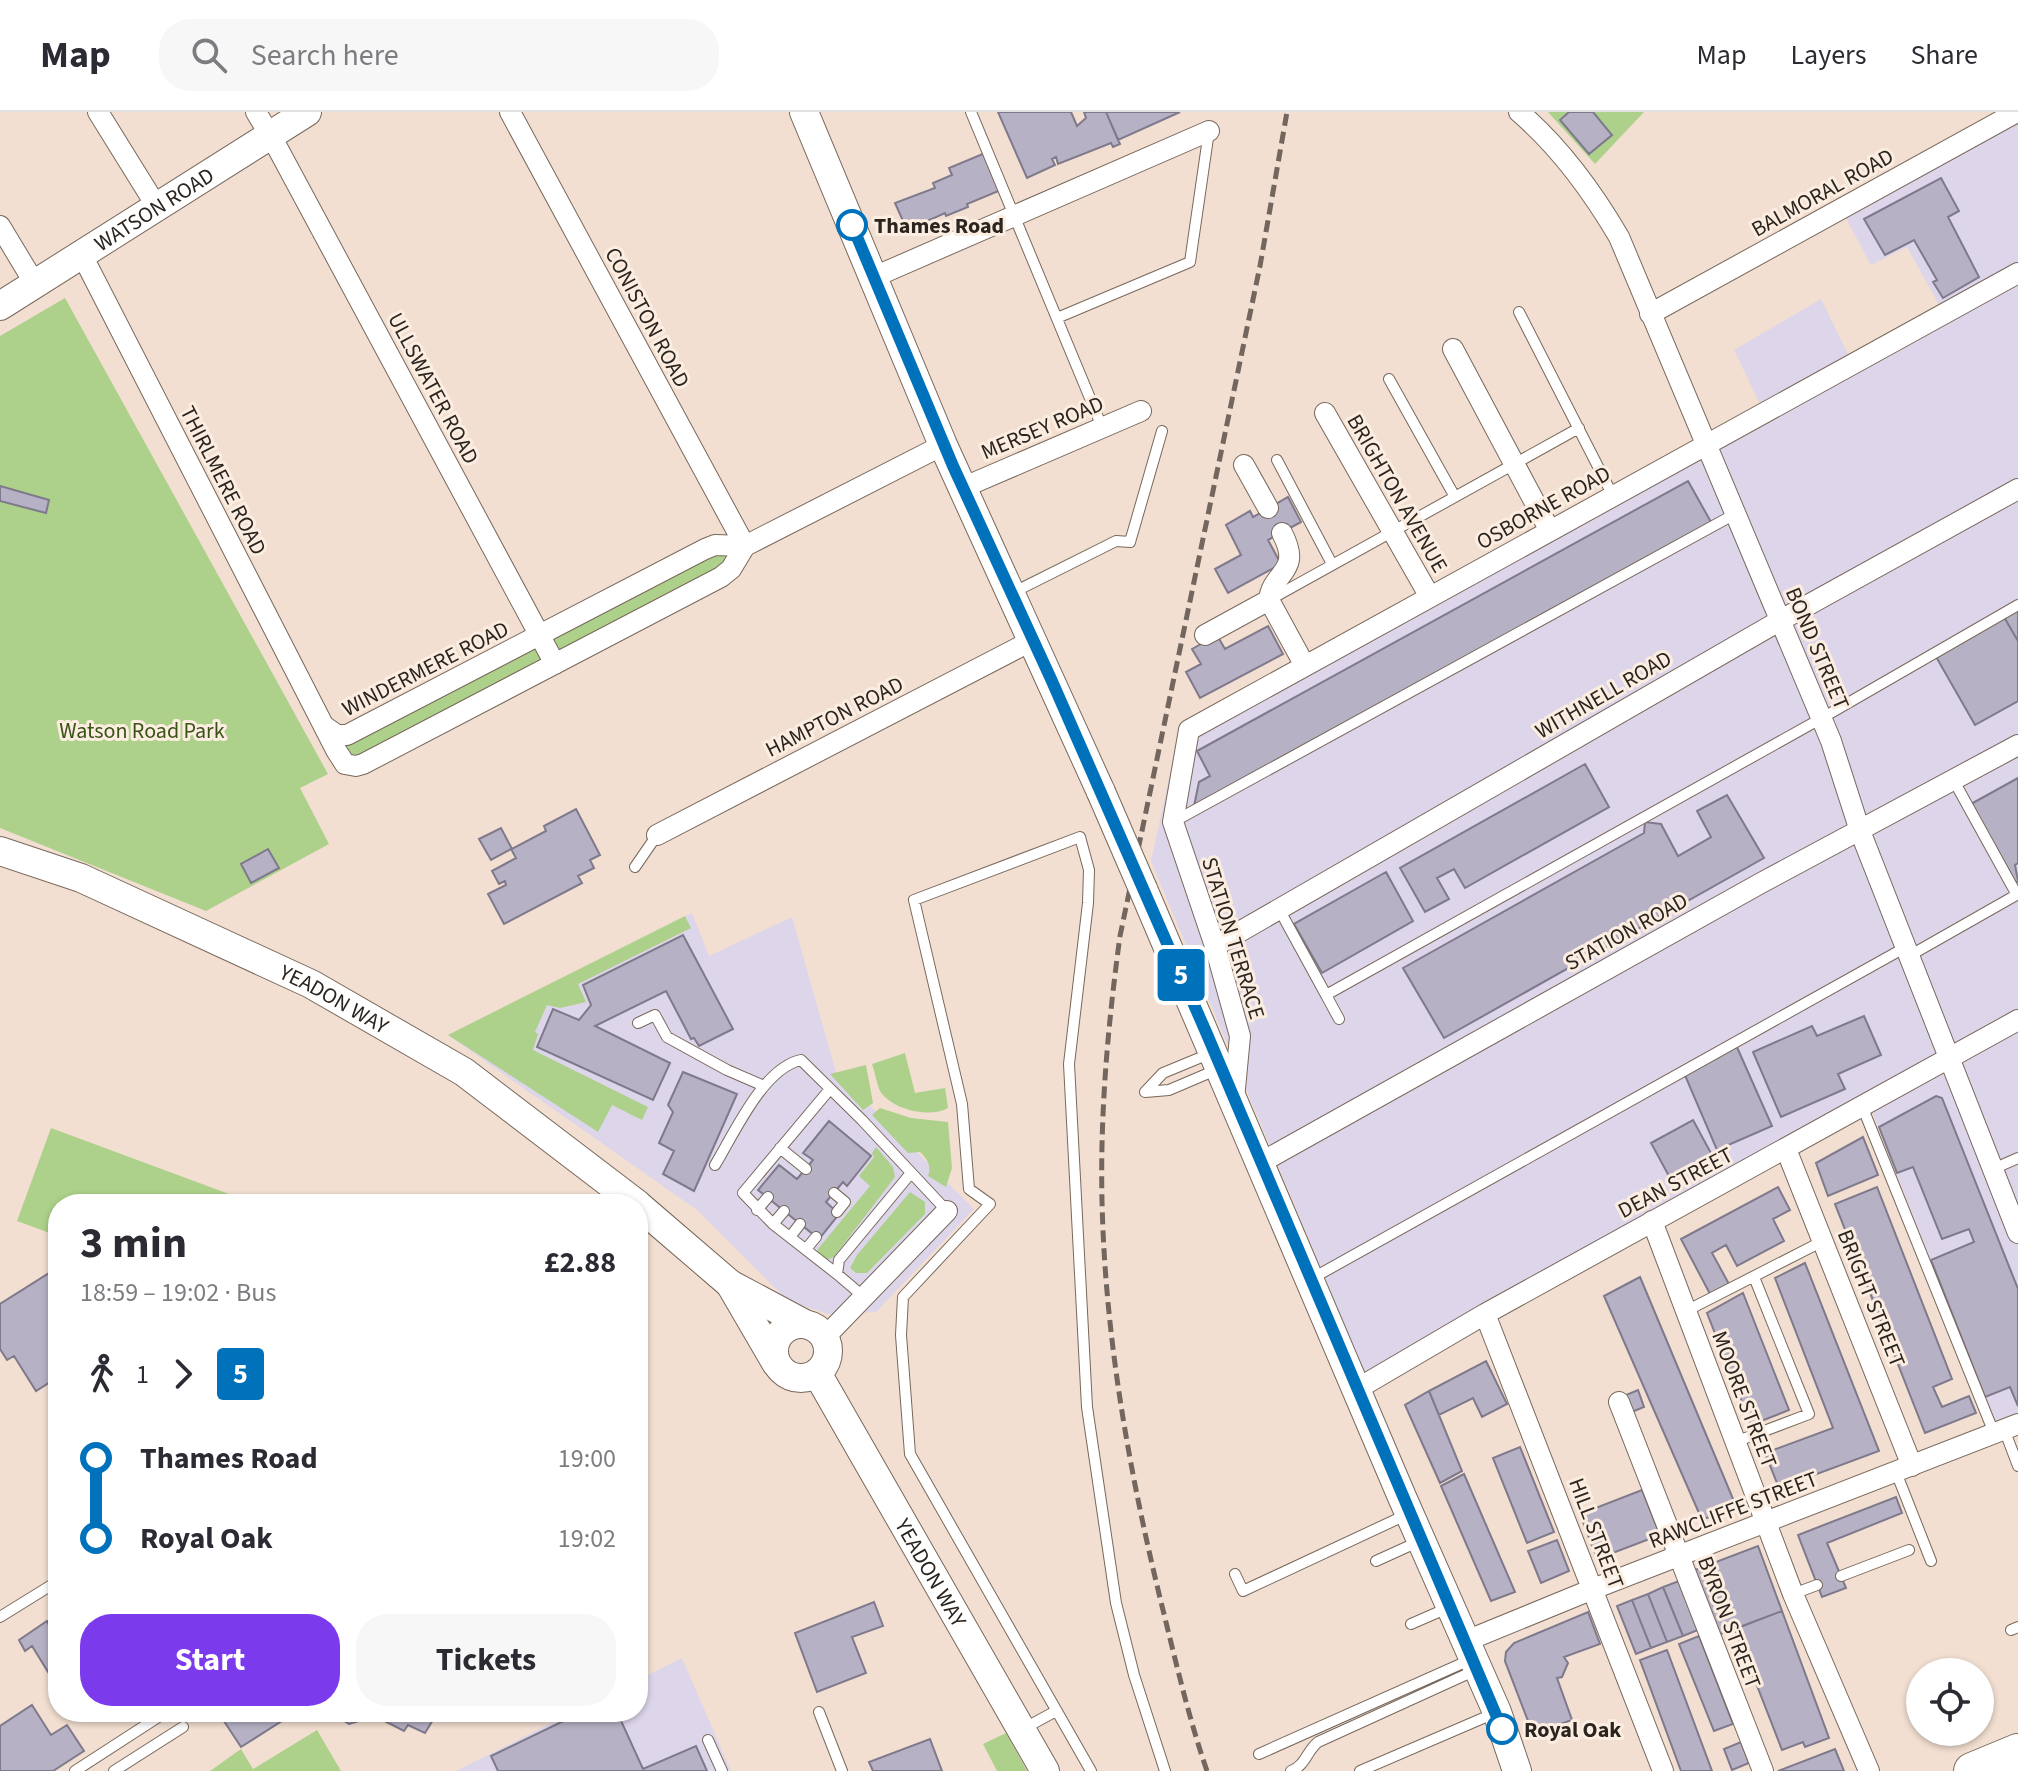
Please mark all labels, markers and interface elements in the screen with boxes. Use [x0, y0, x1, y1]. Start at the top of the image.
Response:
search box [159, 19, 719, 91]
text: Map [40, 28, 111, 82]
icon: search [187, 33, 231, 77]
text: Search here [251, 34, 399, 77]
text: Map [1696, 35, 1746, 75]
text: Layers [1790, 35, 1866, 75]
text: Share [1910, 35, 1978, 75]
street label: BALMORAL ROAD [1746, 141, 1899, 245]
street label: WATSON ROAD [88, 160, 221, 260]
marker: Thames Road [837, 210, 867, 240]
place label: Thames Road [874, 210, 1004, 242]
street label: CONISTON ROAD [597, 242, 698, 393]
street label: ULLSWATER ROAD [380, 307, 487, 470]
street label: MERSEY ROAD [976, 388, 1109, 468]
street label: THIRLMERE ROAD [172, 400, 275, 561]
street label: BRIGHTON AVENUE [1339, 408, 1456, 579]
street label: OSBORNE ROAD [1471, 458, 1616, 558]
street label: BOND STREET [1777, 582, 1857, 715]
street label: WINDERMERE ROAD [336, 613, 514, 725]
street label: WITHNELL ROAD [1529, 643, 1678, 747]
street label: HAMPTON ROAD [760, 668, 909, 765]
park label: Watson Road Park [59, 715, 225, 747]
street label: STATION TERRACE [1193, 853, 1273, 1023]
street label: STATION ROAD [1559, 885, 1694, 979]
line badge: 5 [1155, 949, 1207, 1001]
text: 5 [1174, 955, 1188, 995]
street label: YEADON WAY [273, 956, 395, 1043]
street label: DEAN STREET [1612, 1139, 1739, 1227]
text: 3 min [80, 1212, 187, 1275]
street label: BRIGHT STREET [1829, 1225, 1913, 1372]
text: £2.88 [544, 1241, 616, 1284]
text: 18:59 – 19:02 · Bus [80, 1274, 276, 1311]
street label: MOORE STREET [1703, 1326, 1785, 1473]
icon: walk [80, 1352, 124, 1396]
icon: forward [161, 1352, 205, 1396]
text: 5 [233, 1354, 248, 1394]
text: 1 [136, 1356, 149, 1393]
text: Thames Road [140, 1437, 318, 1480]
text: 19:00 [558, 1440, 616, 1477]
street label: RAWCLIFFE STREET [1644, 1463, 1823, 1557]
street label: HILL STREET [1560, 1473, 1632, 1594]
street label: YEADON WAY [886, 1512, 974, 1634]
text: Royal Oak [140, 1517, 273, 1560]
text: 19:02 [558, 1520, 616, 1557]
street label: BYRON STREET [1689, 1552, 1769, 1693]
button: Start [80, 1614, 340, 1706]
button: Tickets [356, 1614, 616, 1706]
map controls [1906, 1658, 1994, 1746]
button: locate [1906, 1658, 1994, 1746]
marker: Royal Oak [1487, 1714, 1517, 1744]
place label: Royal Oak [1524, 1714, 1621, 1746]

